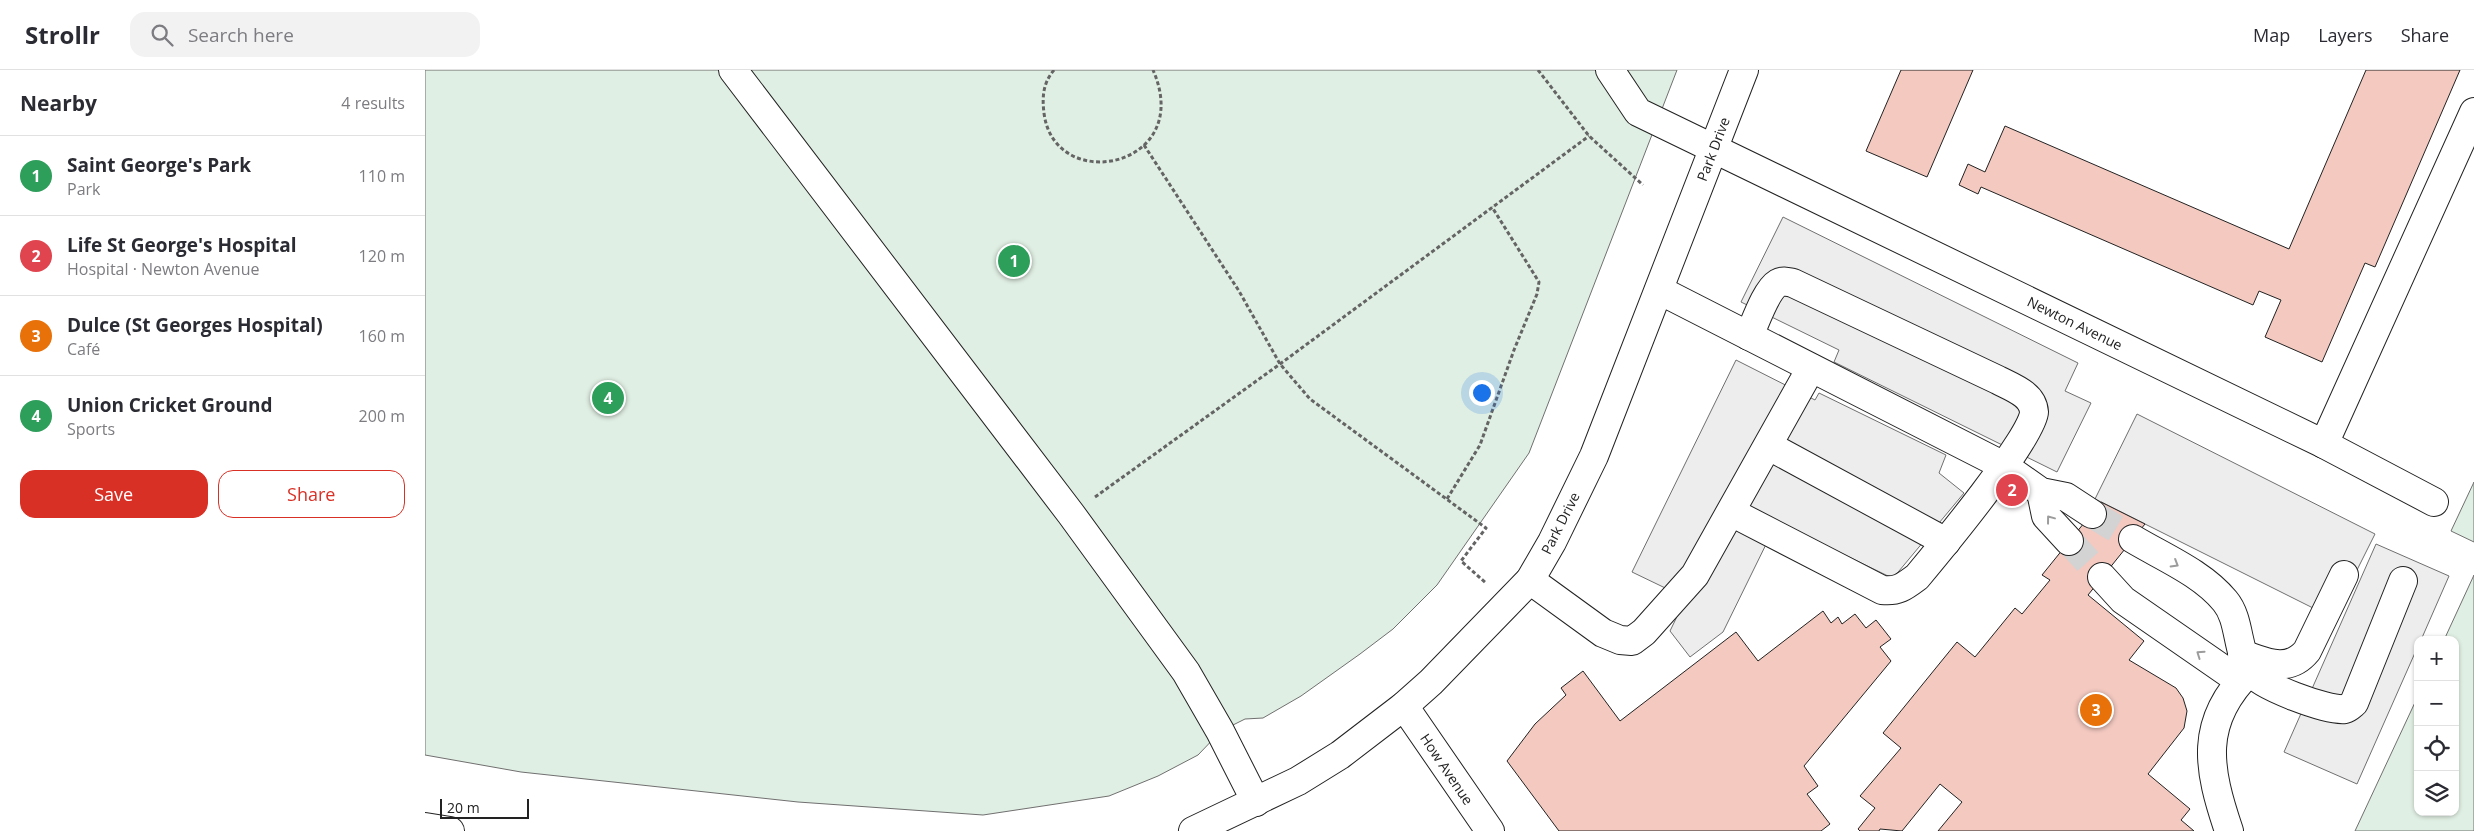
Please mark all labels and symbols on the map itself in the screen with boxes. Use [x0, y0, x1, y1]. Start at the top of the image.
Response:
street label: Park Drive [1692, 114, 1734, 184]
pin: 1 [998, 242, 1030, 280]
street label: Newton Avenue [2024, 292, 2126, 354]
pin: 4 [592, 379, 624, 417]
your location [1469, 380, 1495, 406]
pin: 2 [1996, 471, 2028, 509]
street label: Park Drive [1536, 489, 1584, 557]
one-way arrow [2047, 515, 2056, 525]
one-way arrow [2169, 558, 2178, 568]
one-way arrow [2196, 651, 2205, 660]
pin: 3 [2080, 691, 2112, 729]
street label: How Avenue [1416, 730, 1478, 808]
scale bar [440, 796, 529, 819]

